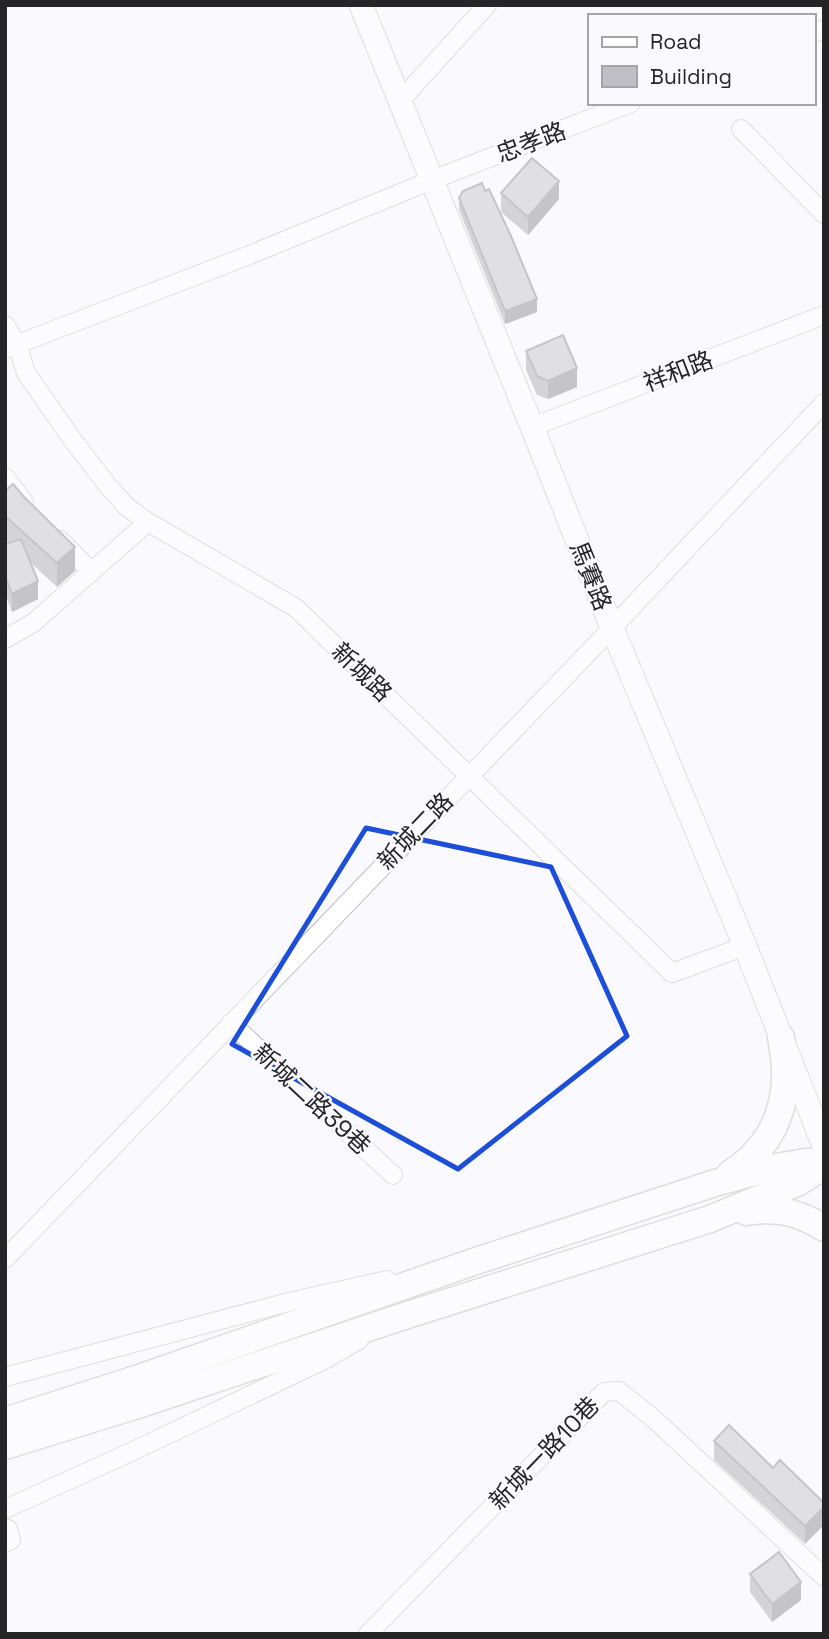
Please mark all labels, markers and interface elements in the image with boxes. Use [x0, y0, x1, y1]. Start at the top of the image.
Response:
legend [588, 14, 815, 105]
text: Road [650, 28, 702, 55]
text: Building [650, 63, 732, 90]
street label: 忠孝路 [492, 115, 570, 169]
street label: 祥和路 [639, 344, 717, 398]
street label: 馬賽路 [563, 537, 619, 615]
street label: 新城路 [325, 636, 399, 708]
street label: 新城二路 [371, 786, 459, 876]
street label: 新城二路39巷 [247, 1037, 377, 1161]
street label: 新城一路10巷 [482, 1390, 606, 1516]

